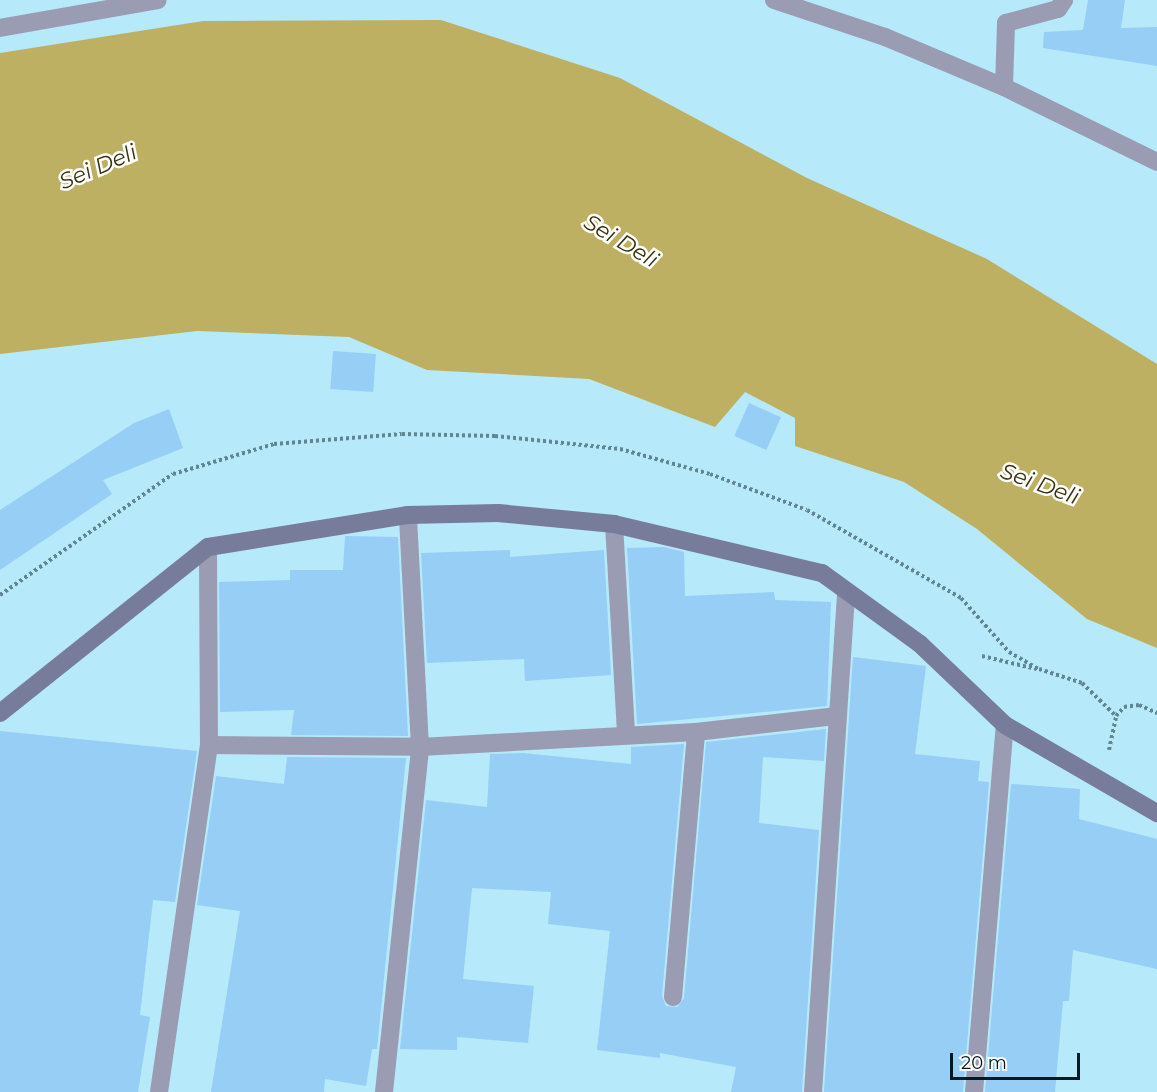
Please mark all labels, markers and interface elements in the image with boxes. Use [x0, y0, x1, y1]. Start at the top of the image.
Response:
water label: Sei Deli [55, 139, 141, 195]
water label: Sei Deli [579, 209, 663, 273]
water label: Sei Deli [997, 458, 1083, 510]
scale bar [953, 1041, 1084, 1079]
text: 20 m [961, 1052, 1007, 1074]

